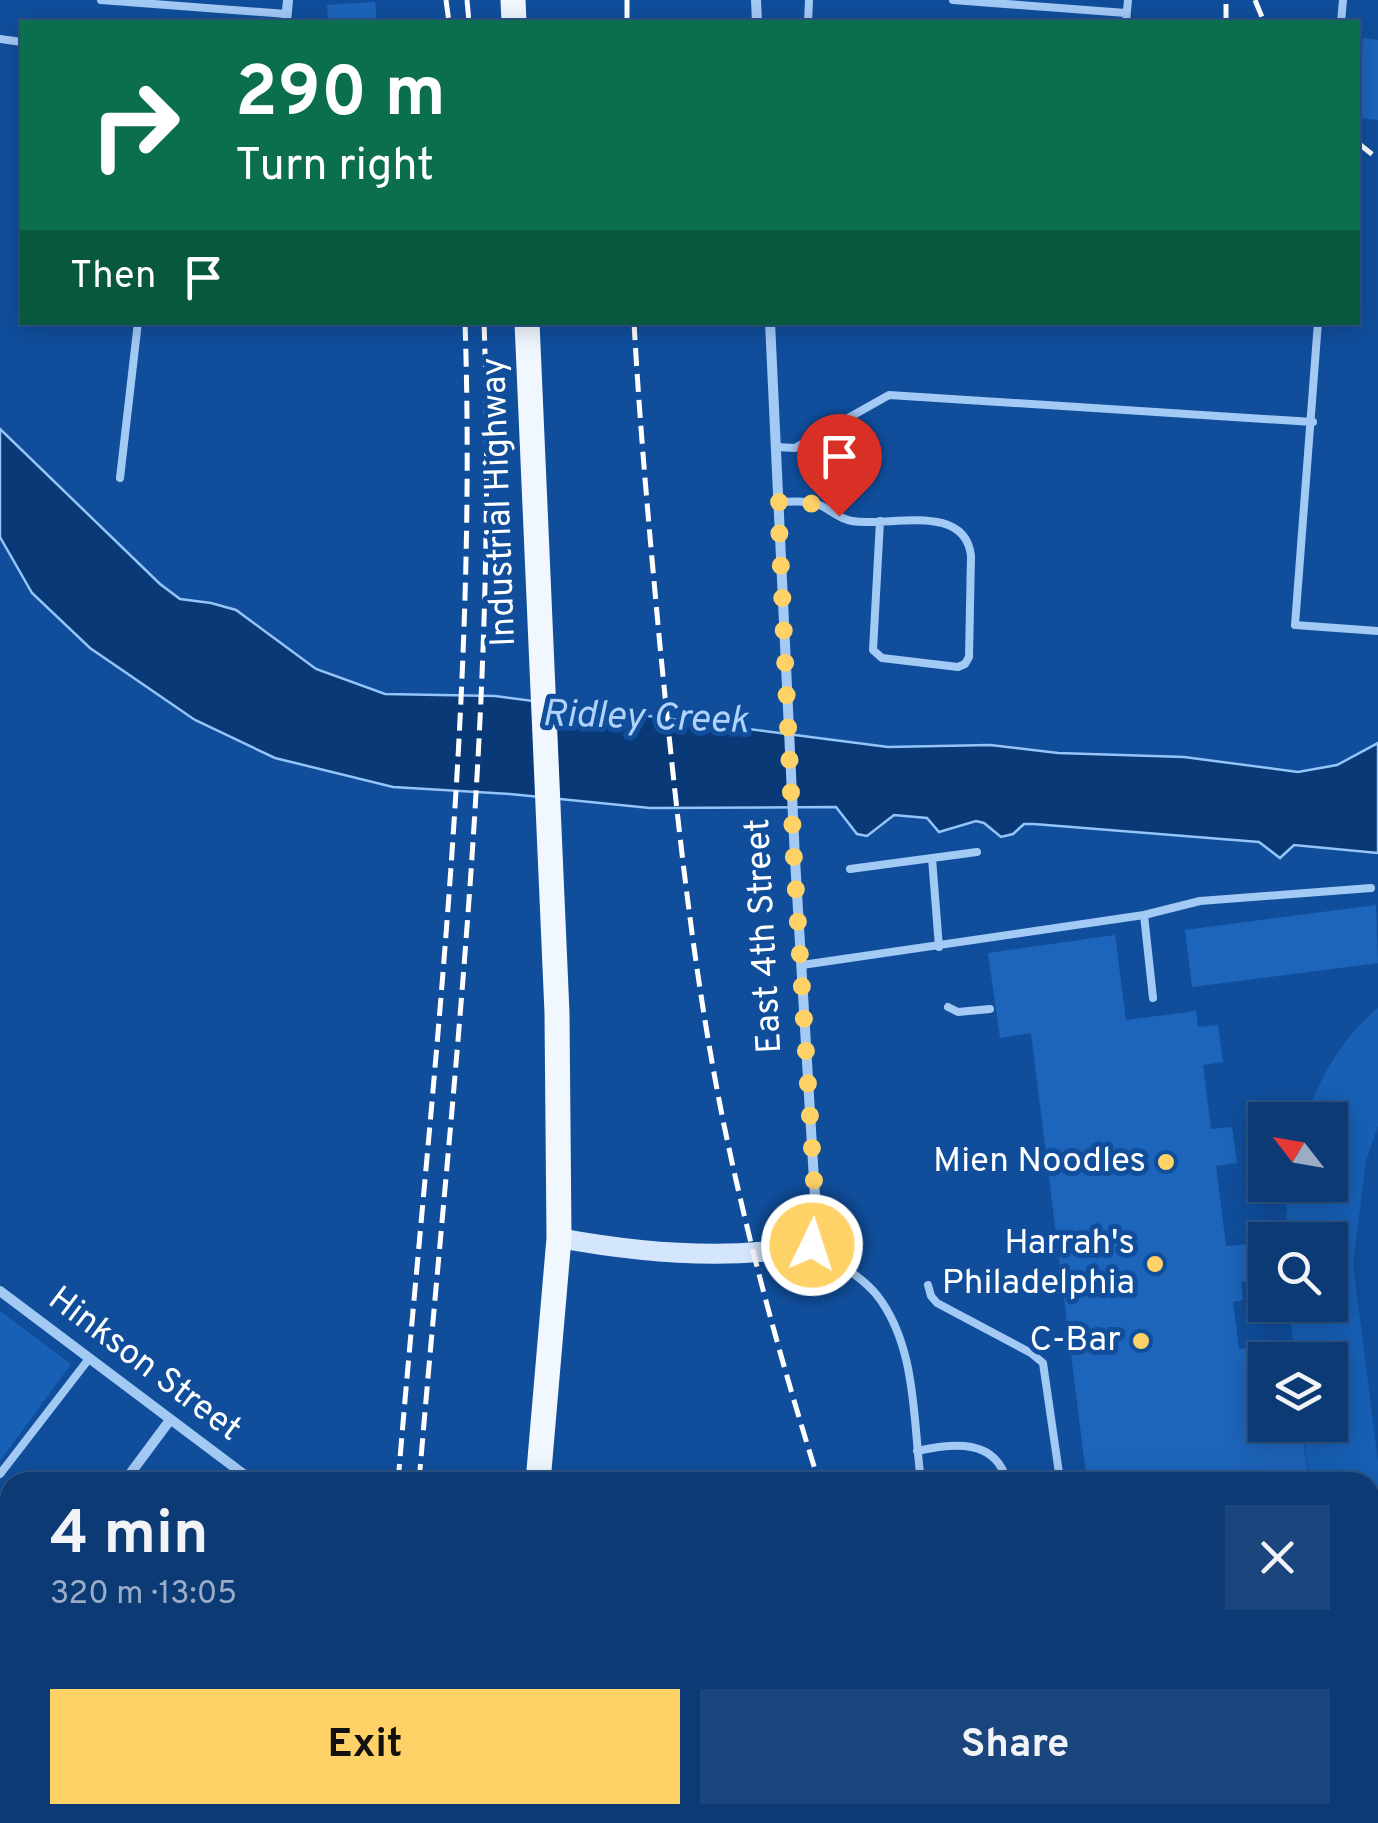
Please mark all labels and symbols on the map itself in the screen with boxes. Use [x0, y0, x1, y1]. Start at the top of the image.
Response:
street label: Industrial Highway [473, 357, 527, 647]
pin [797, 414, 882, 517]
water label: Ridley Creek [541, 691, 750, 747]
street label: East 4th Street [737, 817, 793, 1055]
north arrow [1248, 1102, 1348, 1202]
place label: Mien Noodles [933, 1140, 1146, 1184]
marker: Mien Noodles [1155, 1151, 1177, 1173]
position arrow [760, 1193, 864, 1297]
place label: Harrah's Philadelphia [942, 1222, 1135, 1306]
marker: Harrah's Philadelphia [1144, 1253, 1166, 1275]
street label: Hinkson Street [39, 1278, 249, 1452]
place label: C-Bar [1030, 1319, 1121, 1363]
marker: C-Bar [1130, 1330, 1152, 1352]

